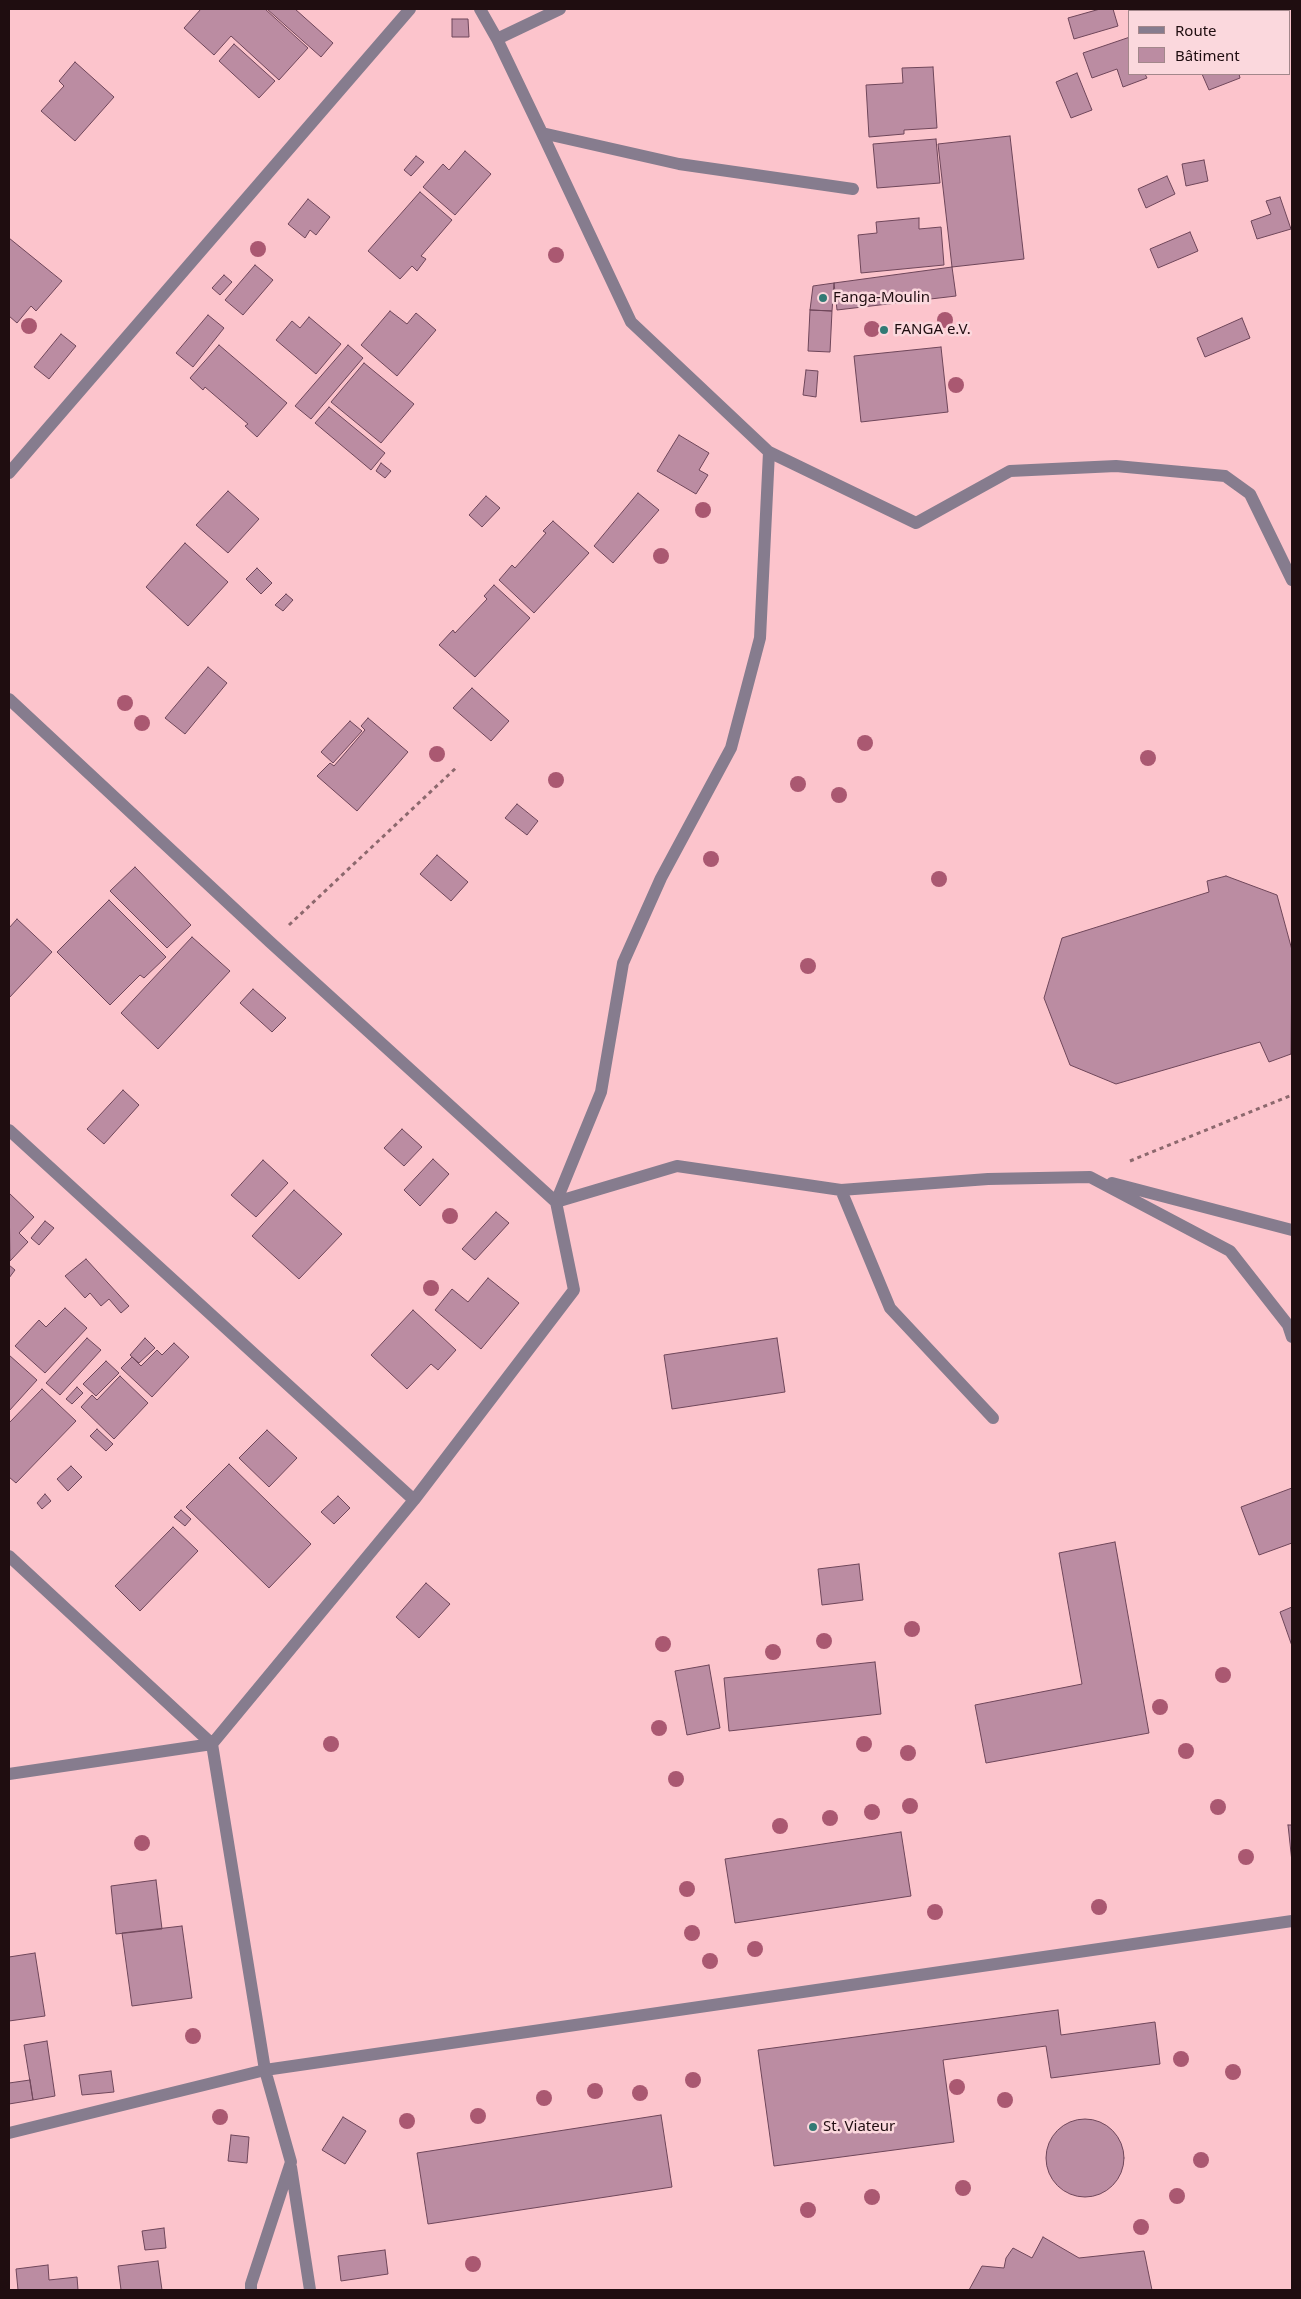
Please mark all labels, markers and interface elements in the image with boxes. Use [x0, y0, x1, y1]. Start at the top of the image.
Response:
legend [1128, 10, 1291, 75]
text: Route [1175, 20, 1217, 40]
text: Bâtiment [1175, 45, 1240, 65]
place label: Fanga-Moulin [833, 289, 930, 307]
marker: Fanga-Moulin [817, 292, 829, 304]
place label: FANGA e.V. [894, 321, 971, 339]
marker: FANGA e.V. [878, 324, 890, 336]
place label: St. Viateur [823, 2118, 895, 2136]
marker: St. Viateur [807, 2121, 819, 2133]

